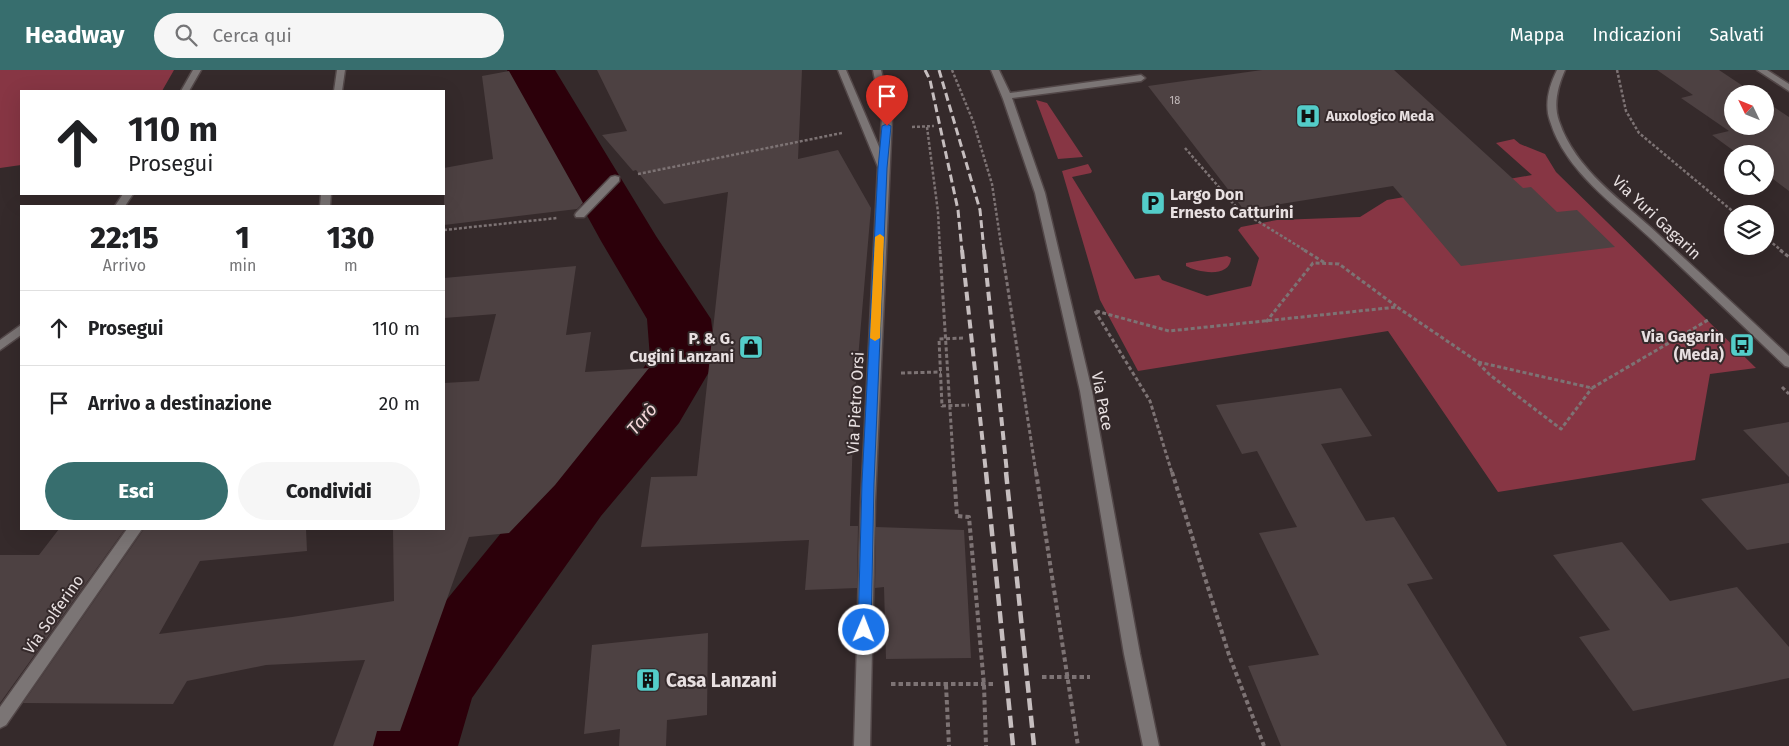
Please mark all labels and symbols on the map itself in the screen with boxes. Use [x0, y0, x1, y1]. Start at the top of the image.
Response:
pin [866, 75, 908, 126]
north arrow [1724, 85, 1774, 135]
house number: 18 [1170, 94, 1180, 107]
hospital icon: Auxologico Meda [1295, 103, 1321, 129]
place label: Auxologico Meda [1325, 108, 1434, 125]
street label: Via Yuri Gagarin [1608, 172, 1705, 263]
place label: Largo Don Ernesto Catturini [1170, 185, 1293, 222]
parking icon: Largo Don Ernesto Catturini [1140, 190, 1166, 216]
place label: Via Gagarin (Meda) [1641, 327, 1724, 364]
place label: P. & G. Cugini Lanzani [629, 329, 734, 366]
bus stop icon: Via Gagarin (Meda) [1729, 332, 1755, 358]
shop icon: P. & G. Cugini Lanzani [738, 334, 764, 360]
street label: Via Pietro Orsi [843, 351, 868, 455]
street label: Via Pace [1088, 370, 1118, 432]
water label: Tarò [622, 399, 662, 439]
street label: Via Solferino [19, 571, 88, 658]
position arrow [837, 603, 889, 655]
building icon: Casa Lanzani [635, 667, 661, 693]
place label: Casa Lanzani [666, 669, 777, 692]

